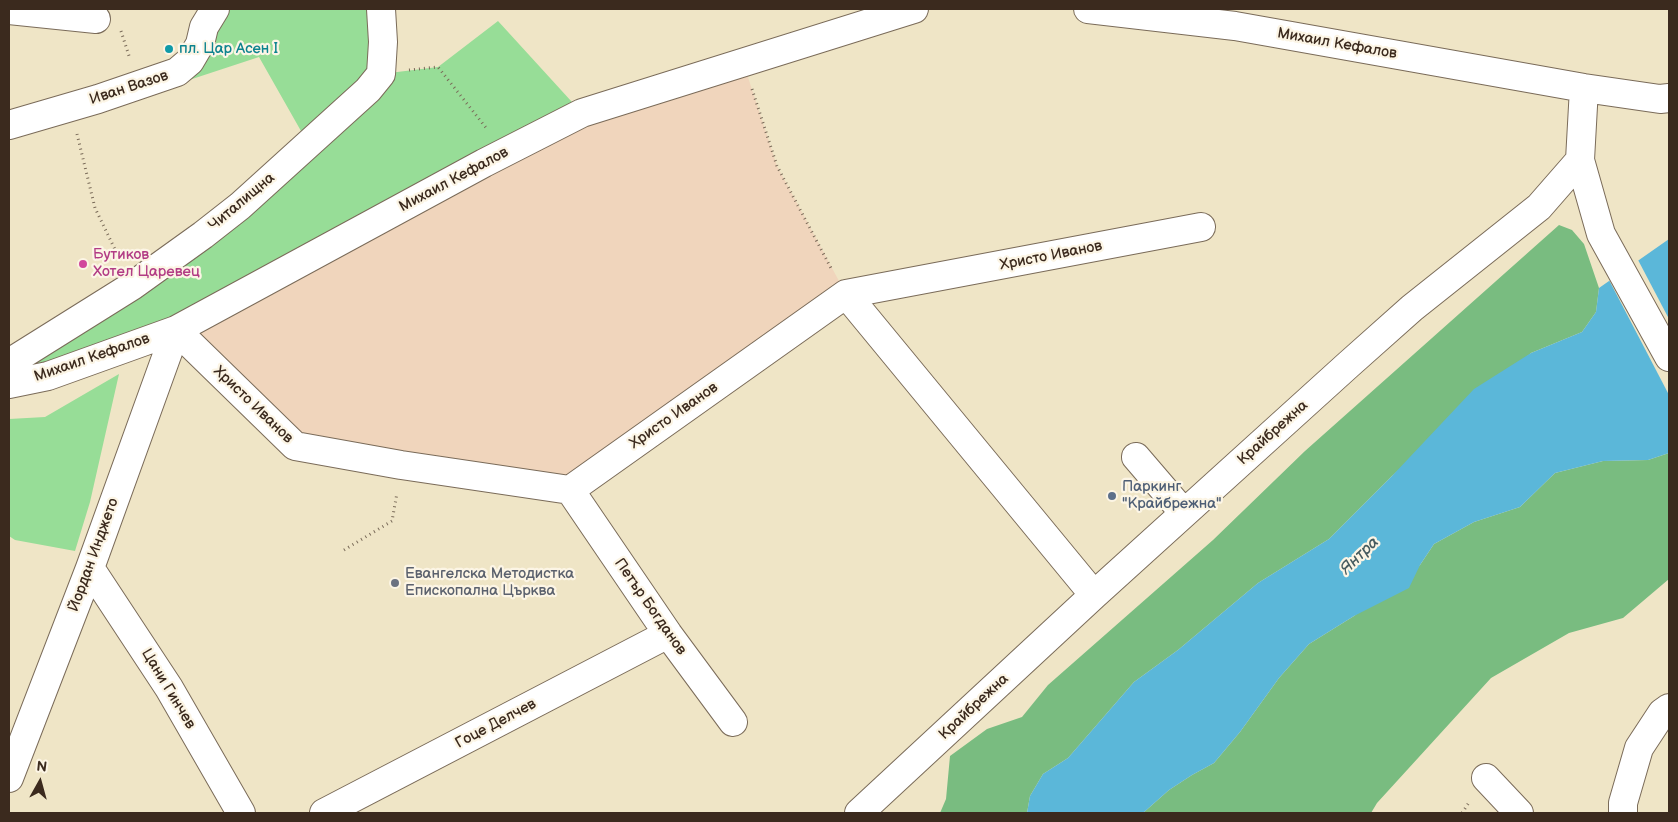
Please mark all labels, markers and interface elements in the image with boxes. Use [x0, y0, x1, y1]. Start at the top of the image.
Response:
street label: Михаил Кефалов [1276, 25, 1398, 63]
place label: пл. Цар Асен I [179, 40, 278, 58]
marker: пл. Цар Асен I [163, 43, 175, 55]
street label: Иван Вазов [87, 67, 171, 109]
street label: Михаил Кефалов [396, 144, 512, 216]
street label: Читалищна [205, 169, 279, 235]
street label: Христо Иванов [998, 237, 1104, 275]
place label: Бутиков Хотел Царевец [93, 246, 200, 281]
marker: Бутиков Хотел Царевец [77, 258, 89, 270]
street label: Михаил Кефалов [32, 330, 152, 386]
street label: Христо Иванов [209, 362, 297, 448]
street label: Христо Иванов [626, 379, 722, 453]
street label: Крайбрежна [1234, 397, 1312, 469]
place label: Паркинг "Крайбрежна" [1122, 478, 1222, 513]
marker: Паркинг "Крайбрежна" [1106, 490, 1118, 502]
street label: Йордан Инджето [65, 496, 123, 614]
water label: Янтра [1337, 533, 1383, 579]
street label: Петър Богданов [610, 555, 690, 659]
place label: Евангелска Методистка Епископална Църква [405, 565, 574, 600]
marker: Евангелска Методистка Епископална Църква [389, 577, 401, 589]
street label: Цани Гинчев [137, 646, 199, 732]
street label: Крайбрежна [936, 670, 1012, 744]
street label: Гоце Делчев [453, 695, 539, 753]
north arrow [15, 757, 65, 807]
text: N [36, 758, 48, 776]

